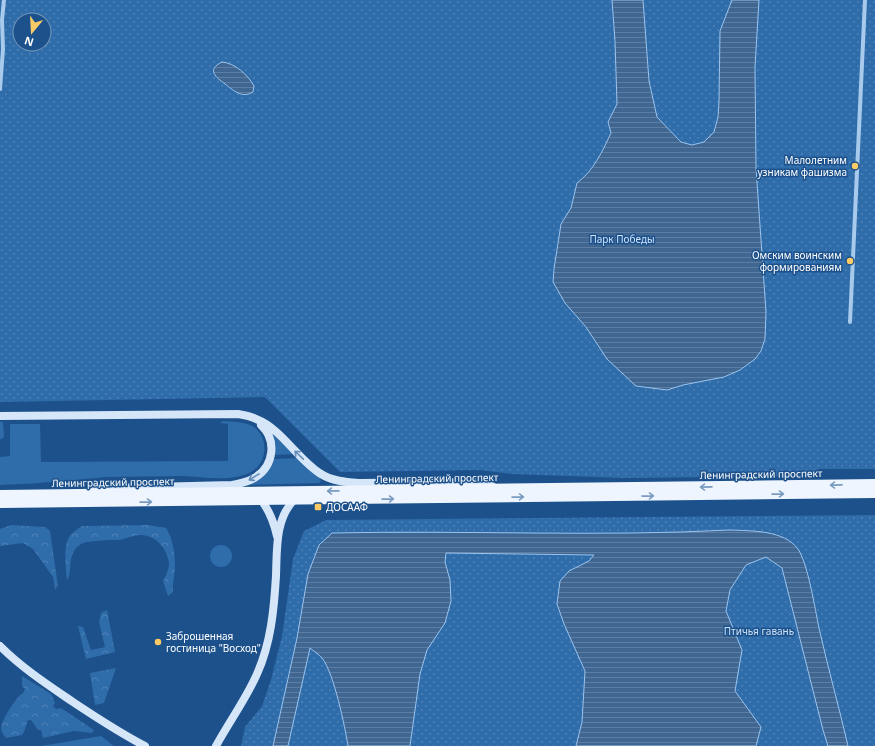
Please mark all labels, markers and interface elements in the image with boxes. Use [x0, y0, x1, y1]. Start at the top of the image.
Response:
north arrow [12, 12, 52, 52]
text: N [22, 33, 35, 51]
place label: Малолетним узникам фашизма [758, 153, 847, 179]
marker: Малолетним узникам фашизма [850, 161, 860, 171]
park label: Парк Победы [589, 232, 655, 246]
place label: Омским воинским формированиям [752, 248, 842, 274]
marker: Омским воинским формированиям [845, 256, 855, 266]
one-way arrow [294, 450, 304, 459]
street label: Ленинградский проспект [699, 466, 823, 482]
street label: Ленинградский проспект [375, 470, 499, 486]
street label: Ленинградский проспект [51, 474, 175, 490]
one-way arrow [248, 474, 260, 482]
one-way arrow [830, 481, 843, 489]
one-way arrow [700, 483, 713, 490]
one-way arrow [327, 487, 340, 495]
one-way arrow [771, 491, 784, 498]
one-way arrow [641, 492, 654, 500]
one-way arrow [511, 494, 524, 501]
one-way arrow [381, 495, 394, 503]
one-way arrow [139, 498, 152, 506]
place label: ДОСААФ [326, 500, 368, 514]
marker: ДОСААФ [313, 502, 323, 512]
park label: Птичья гавань [724, 624, 794, 638]
place label: Заброшенная гостиница "Восход" [166, 629, 261, 655]
marker: Заброшенная гостиница "Восход" [153, 637, 163, 647]

